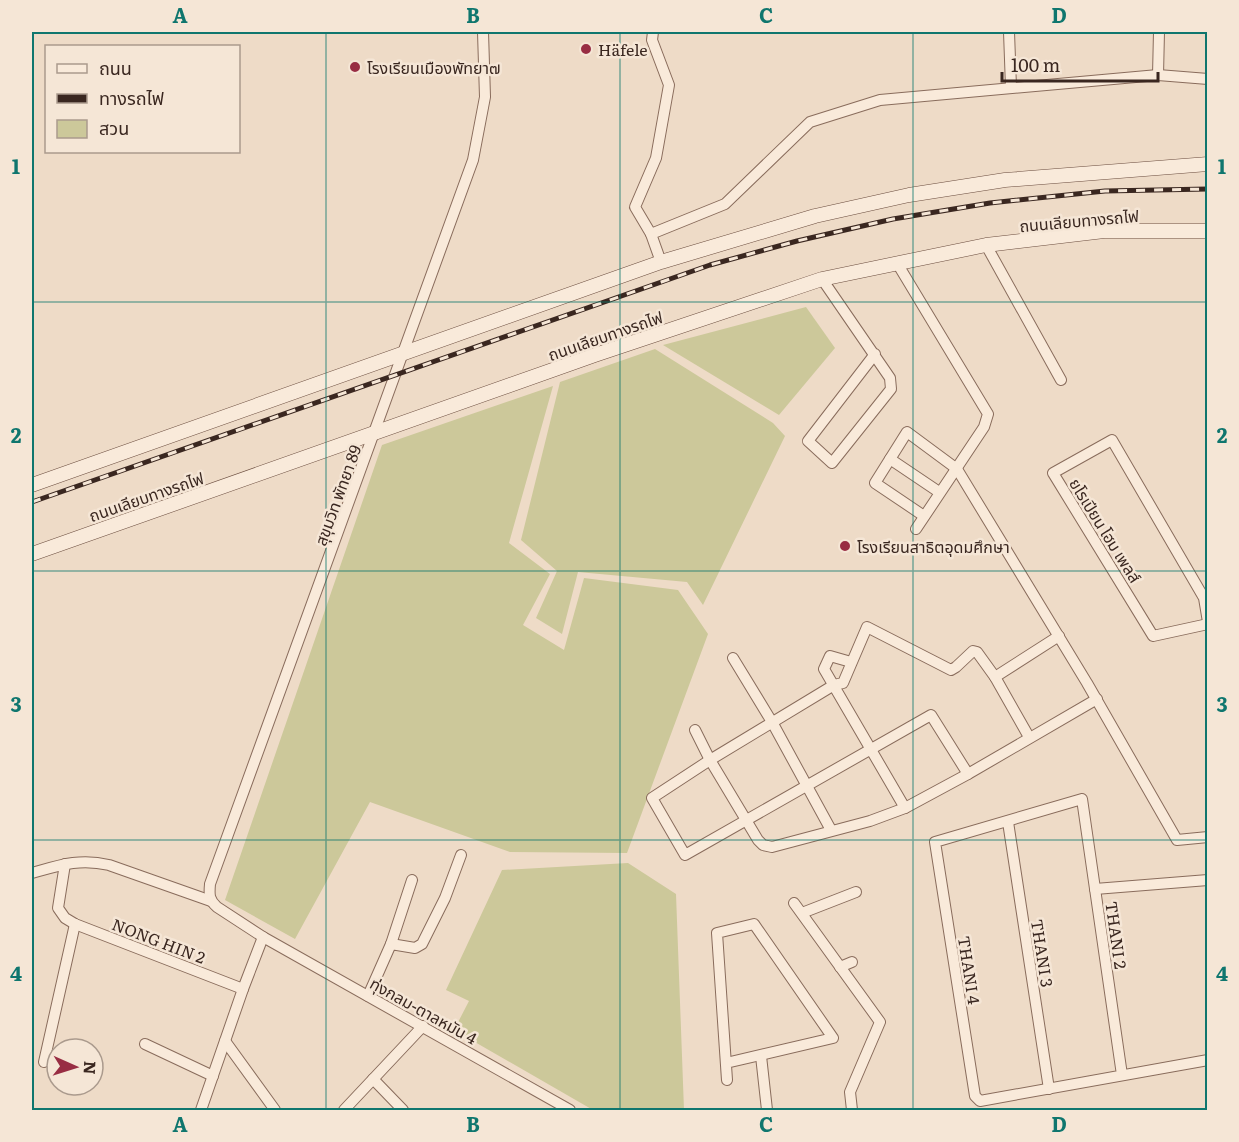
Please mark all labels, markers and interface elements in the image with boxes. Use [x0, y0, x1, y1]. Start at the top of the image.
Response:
text: A [172, 0, 188, 29]
text: B [466, 0, 480, 29]
text: C [759, 0, 773, 29]
text: D [1051, 0, 1067, 29]
place label: Häfele [598, 37, 648, 61]
marker: Häfele [579, 42, 593, 56]
legend [45, 45, 240, 153]
scale bar [1002, 45, 1158, 83]
text: 100 m [1011, 51, 1060, 78]
text: ถนน [99, 54, 132, 81]
place label: โรงเรียนเมืองพัทยา๗ [367, 55, 501, 79]
marker: โรงเรียนเมืองพัทยา๗ [348, 60, 362, 74]
text: ทางรถไฟ [99, 84, 164, 111]
text: สวน [99, 114, 129, 141]
text: 1 [12, 150, 20, 180]
text: 1 [1218, 150, 1226, 180]
street label: ถนนเลียบทางรถไฟ [1018, 203, 1140, 237]
street label: ถนนเลียบทางรถไฟ [544, 304, 666, 366]
text: 2 [11, 419, 22, 449]
text: 2 [1217, 419, 1228, 449]
street label: สุขุมวิท พัทยา 89 [308, 441, 366, 549]
street label: ถนนเลียบทางรถไฟ [85, 465, 207, 527]
street label: ยโรเปียน โฮม เพลส์ [1064, 473, 1148, 587]
place label: โรงเรียนสาธิตอุดมศึกษา [857, 534, 1010, 558]
marker: โรงเรียนสาธิตอุดมศึกษา [838, 539, 852, 553]
text: 3 [10, 688, 22, 718]
text: 3 [1216, 688, 1228, 718]
street label: THANI 2 [1100, 900, 1134, 970]
street label: NONG HIN 2 [109, 911, 209, 969]
street label: THANI 3 [1026, 917, 1060, 989]
street label: THANI 4 [953, 934, 987, 1006]
text: 4 [10, 957, 22, 987]
text: 4 [1216, 957, 1228, 987]
street label: ทุ่งกลม-ตาลหมัน 4 [366, 971, 482, 1050]
north arrow [45, 1037, 105, 1097]
text: N [79, 1060, 103, 1075]
text: A [172, 1108, 188, 1138]
text: B [466, 1108, 480, 1138]
text: C [759, 1108, 773, 1138]
text: D [1051, 1108, 1067, 1138]

